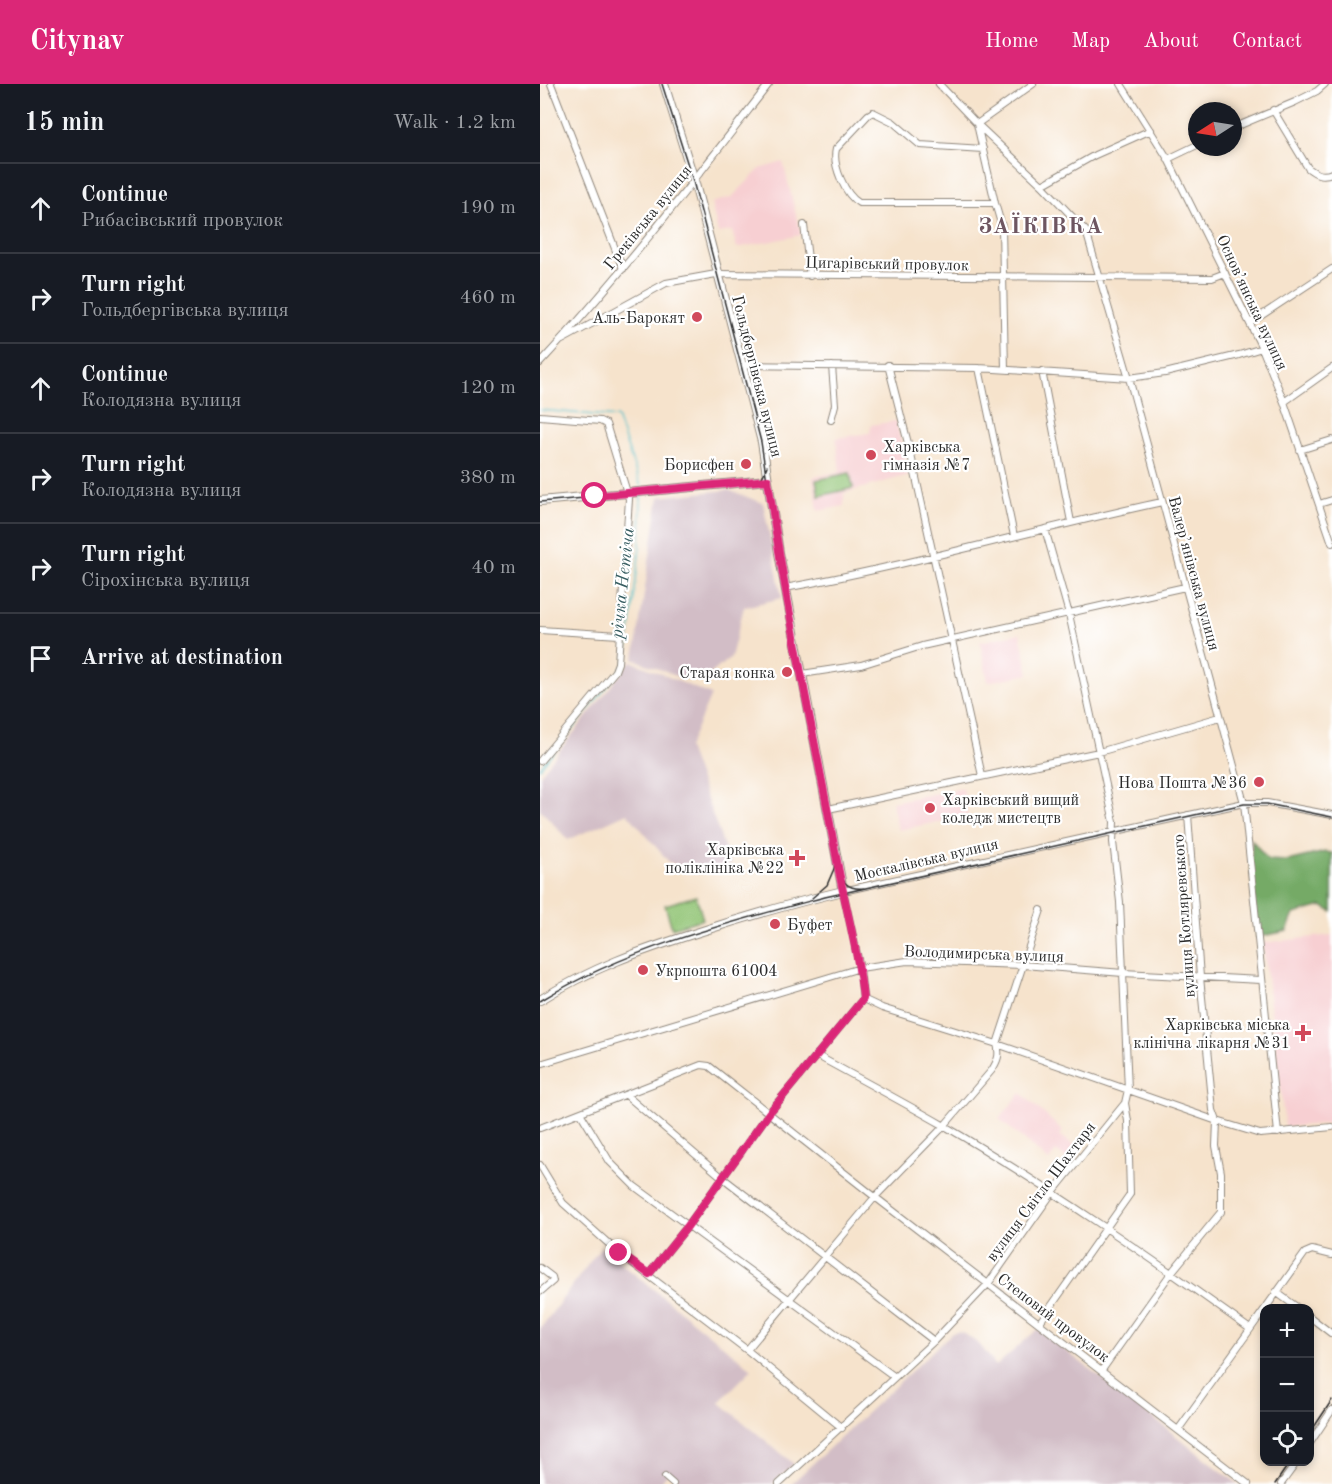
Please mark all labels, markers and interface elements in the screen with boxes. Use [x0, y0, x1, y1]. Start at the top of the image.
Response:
text: Citynav [30, 28, 125, 56]
text: Home [985, 31, 1038, 52]
text: Map [1071, 31, 1110, 52]
text: About [1143, 31, 1199, 52]
text: Contact [1232, 31, 1302, 52]
north arrow [1188, 102, 1242, 156]
text: 15 min [24, 110, 104, 136]
text: Walk · 1.2 km [393, 113, 516, 133]
street label: Греківська вулиця [602, 163, 695, 273]
text: Continue [81, 184, 168, 206]
icon: ahead [24, 192, 57, 225]
text: 190 m [460, 198, 516, 218]
text: Рибасівський провулок [81, 211, 283, 231]
district label: ЗАЇКІВКА [978, 212, 1104, 238]
street label: Основ’янська вулиця [1213, 233, 1290, 373]
street label: Цигарівський провулок [805, 256, 969, 274]
text: Turn right [81, 274, 185, 296]
icon: right [24, 282, 57, 315]
text: 460 m [460, 288, 516, 308]
street label: Гольдбергівська вулиця [728, 294, 784, 459]
text: Гольдбергівська вулиця [81, 301, 289, 321]
marker: Аль-Барокят [690, 310, 704, 324]
place label: Аль-Барокят [592, 311, 685, 327]
text: Continue [81, 364, 168, 386]
icon: ahead [24, 372, 57, 405]
text: 120 m [460, 378, 516, 398]
text: Колодязна вулиця [81, 391, 242, 411]
place label: Харківська гімназія №7 [883, 440, 971, 474]
marker: Харківська гімназія №7 [864, 448, 878, 462]
text: Turn right [81, 454, 185, 476]
marker: Борисфен [739, 457, 753, 471]
place label: Борисфен [664, 458, 734, 474]
icon: right [24, 462, 57, 495]
text: 380 m [460, 468, 516, 488]
text: Колодязна вулиця [81, 481, 242, 501]
route start [581, 482, 607, 508]
street label: Валер’янівська вулиця [1165, 495, 1221, 653]
water label: річка Нетіча [608, 526, 638, 642]
text: Turn right [81, 544, 185, 566]
icon: right [24, 552, 57, 585]
text: 40 m [471, 558, 516, 578]
text: Сірохінська вулиця [81, 571, 250, 591]
icon: arrive [24, 642, 57, 675]
text: Arrive at destination [81, 647, 283, 669]
marker: Старая конка [780, 665, 794, 679]
place label: Старая конка [679, 666, 775, 682]
marker: Нова Пошта №36 [1252, 775, 1266, 789]
place label: Нова Пошта №36 [1118, 776, 1247, 792]
place label: Харківський вищий коледж мистецтв [942, 793, 1079, 827]
marker: Харківський вищий коледж мистецтв [923, 801, 937, 815]
street label: вулиця Котляревського [1171, 834, 1199, 998]
street label: Москалівська вулиця [853, 837, 1000, 885]
place label: Харківська поліклініка №22 [665, 843, 784, 877]
marker: Харківська поліклініка №22 [788, 849, 806, 867]
marker: Буфет [768, 917, 782, 931]
place label: Буфет [787, 918, 832, 934]
street label: Володимирська вулиця [904, 944, 1064, 966]
marker: Укрпошта 61004 [636, 963, 650, 977]
place label: Укрпошта 61004 [655, 964, 778, 980]
place label: Харківська міська клінічна лікарня №31 [1134, 1018, 1290, 1052]
marker: Харківська міська клінічна лікарня №31 [1294, 1024, 1312, 1042]
street label: вулиця Світло Шахтаря [984, 1120, 1099, 1265]
route end [605, 1239, 631, 1265]
street label: Степовий провулок [994, 1271, 1112, 1366]
map controls [1260, 1304, 1314, 1466]
button: + [1260, 1304, 1314, 1358]
button: − [1260, 1358, 1314, 1412]
button: locate [1260, 1412, 1314, 1466]

